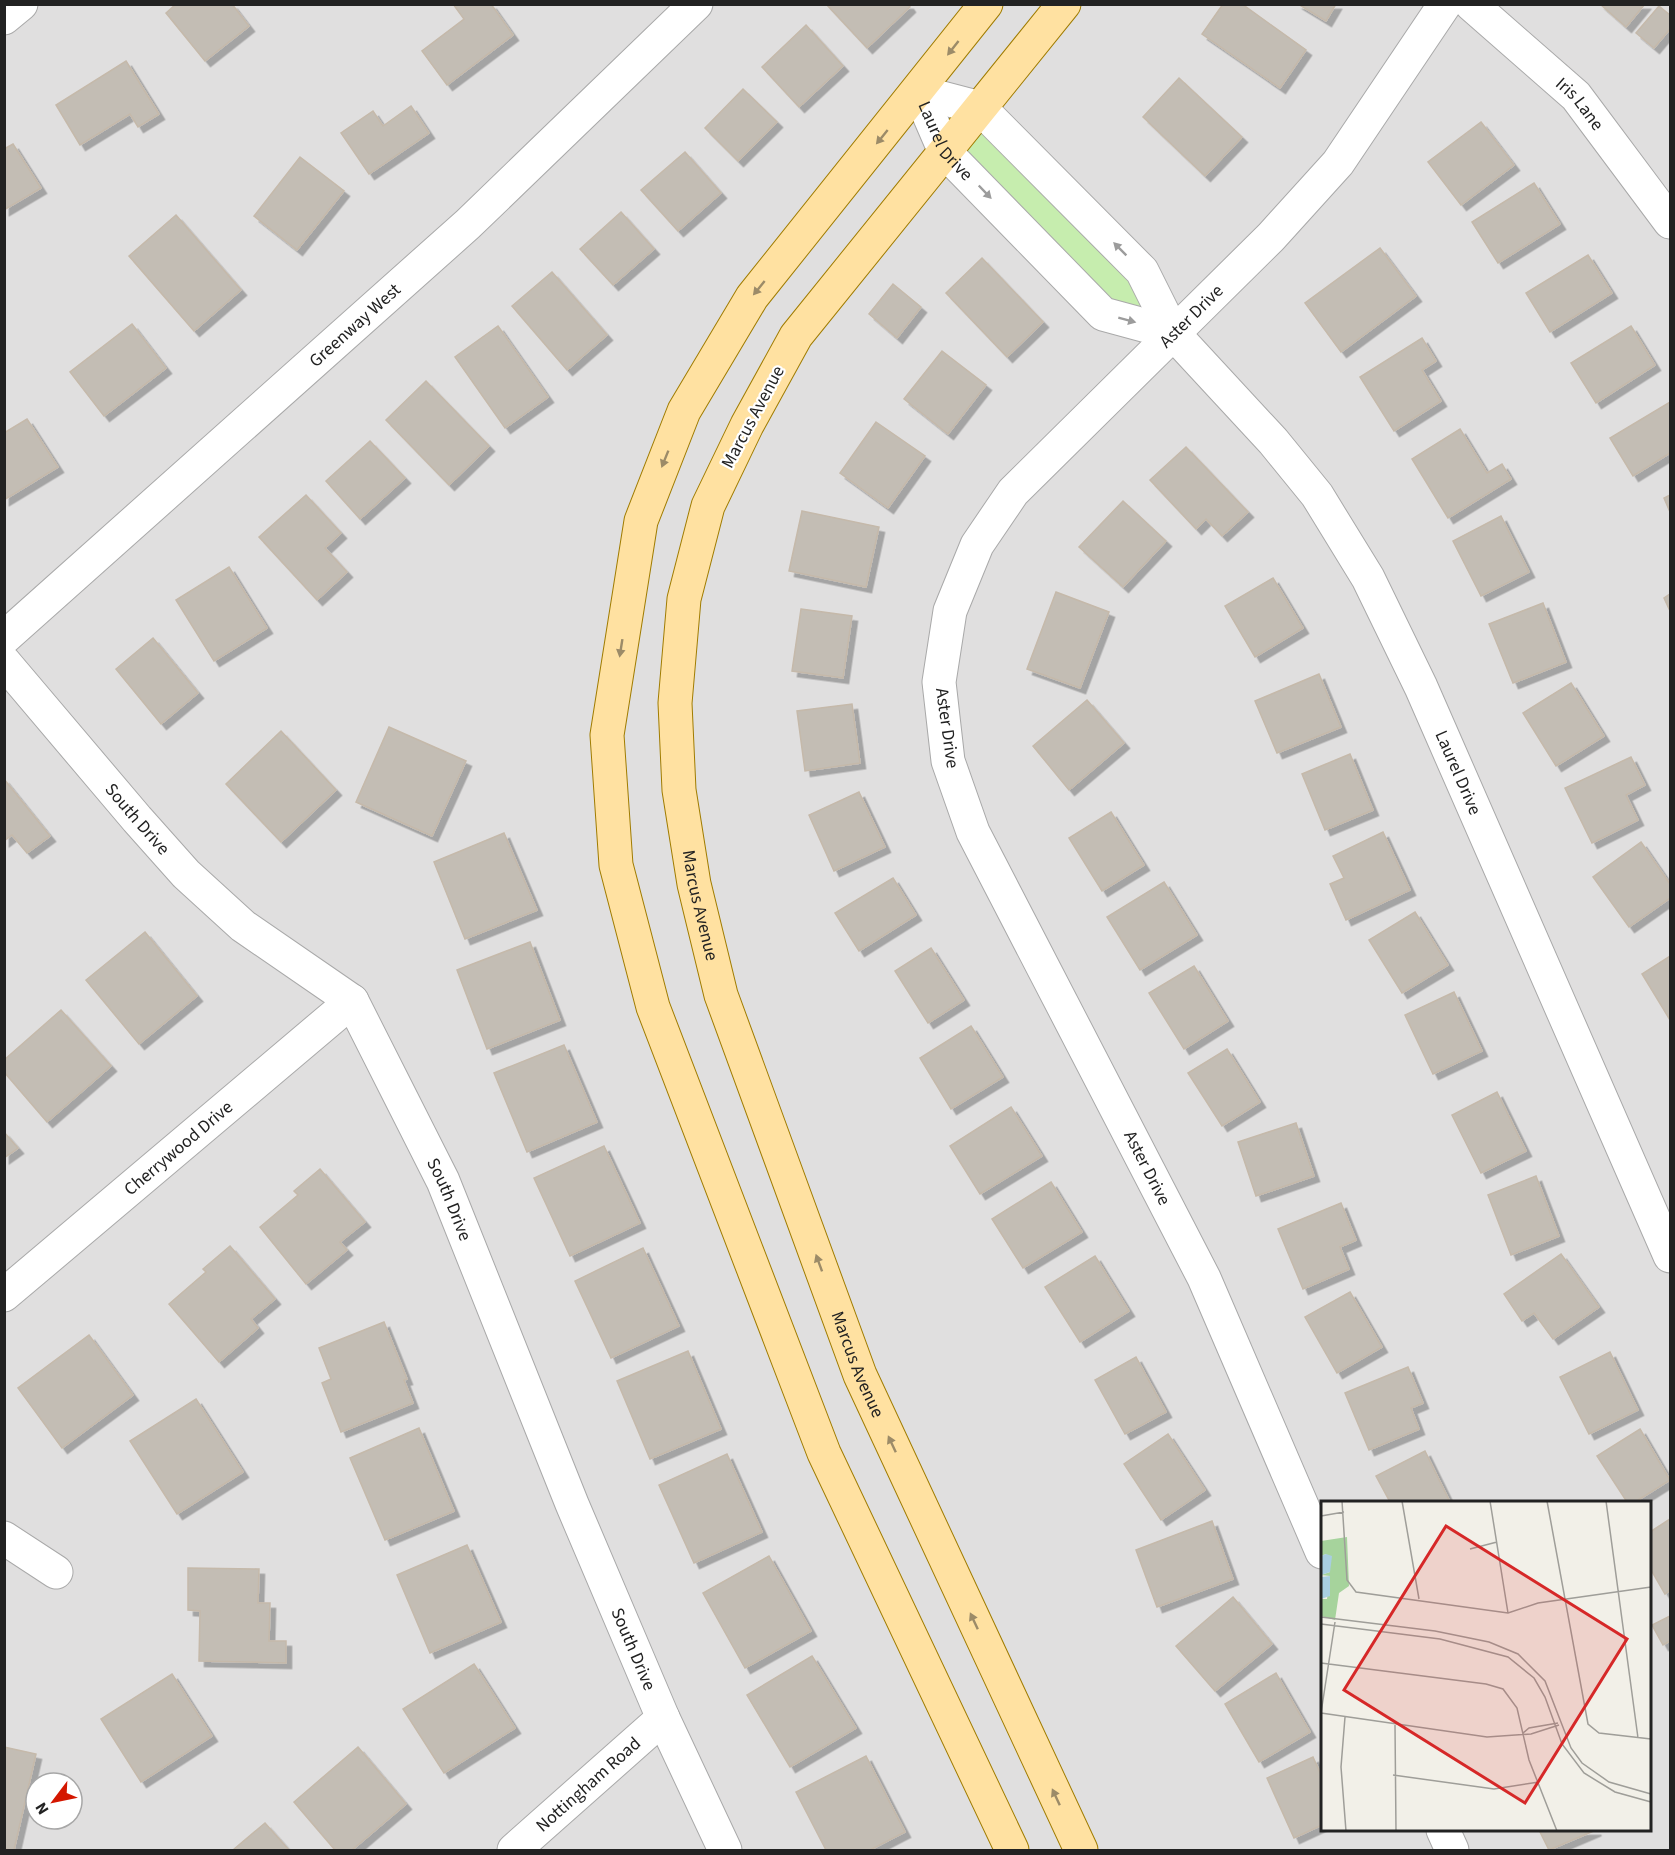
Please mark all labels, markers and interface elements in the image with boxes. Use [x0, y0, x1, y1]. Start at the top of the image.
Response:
one-way arrow [947, 41, 959, 56]
street label: Iris Lane [1550, 71, 1610, 136]
street label: Laurel Drive [912, 97, 979, 186]
one-way arrow [876, 129, 889, 144]
one-way arrow [977, 184, 991, 198]
one-way arrow [1113, 241, 1127, 256]
street label: Greenway West [303, 277, 406, 373]
street label: Aster Drive [1153, 279, 1229, 353]
one-way arrow [752, 280, 765, 296]
one-way arrow [1118, 316, 1136, 326]
street label: Marcus Avenue [715, 361, 791, 473]
one-way arrow [660, 450, 670, 468]
one-way arrow [616, 638, 625, 657]
street label: Aster Drive [929, 686, 965, 770]
street label: Laurel Drive [1429, 726, 1488, 819]
street label: South Drive [99, 778, 176, 860]
street label: Marcus Avenue [676, 848, 725, 963]
street label: Cherrywood Drive [118, 1095, 238, 1201]
street label: Aster Drive [1117, 1126, 1177, 1210]
street label: South Drive [421, 1154, 478, 1244]
one-way arrow [814, 1254, 823, 1272]
street label: Marcus Avenue [825, 1308, 891, 1422]
one-way arrow [887, 1435, 896, 1452]
inset map [1321, 1501, 1651, 1831]
street label: South Drive [605, 1604, 662, 1694]
one-way arrow [970, 1612, 979, 1629]
street label: Nottingham Road [530, 1731, 646, 1838]
north arrow [24, 1771, 84, 1831]
one-way arrow [1052, 1789, 1061, 1806]
text: N [30, 1798, 54, 1819]

